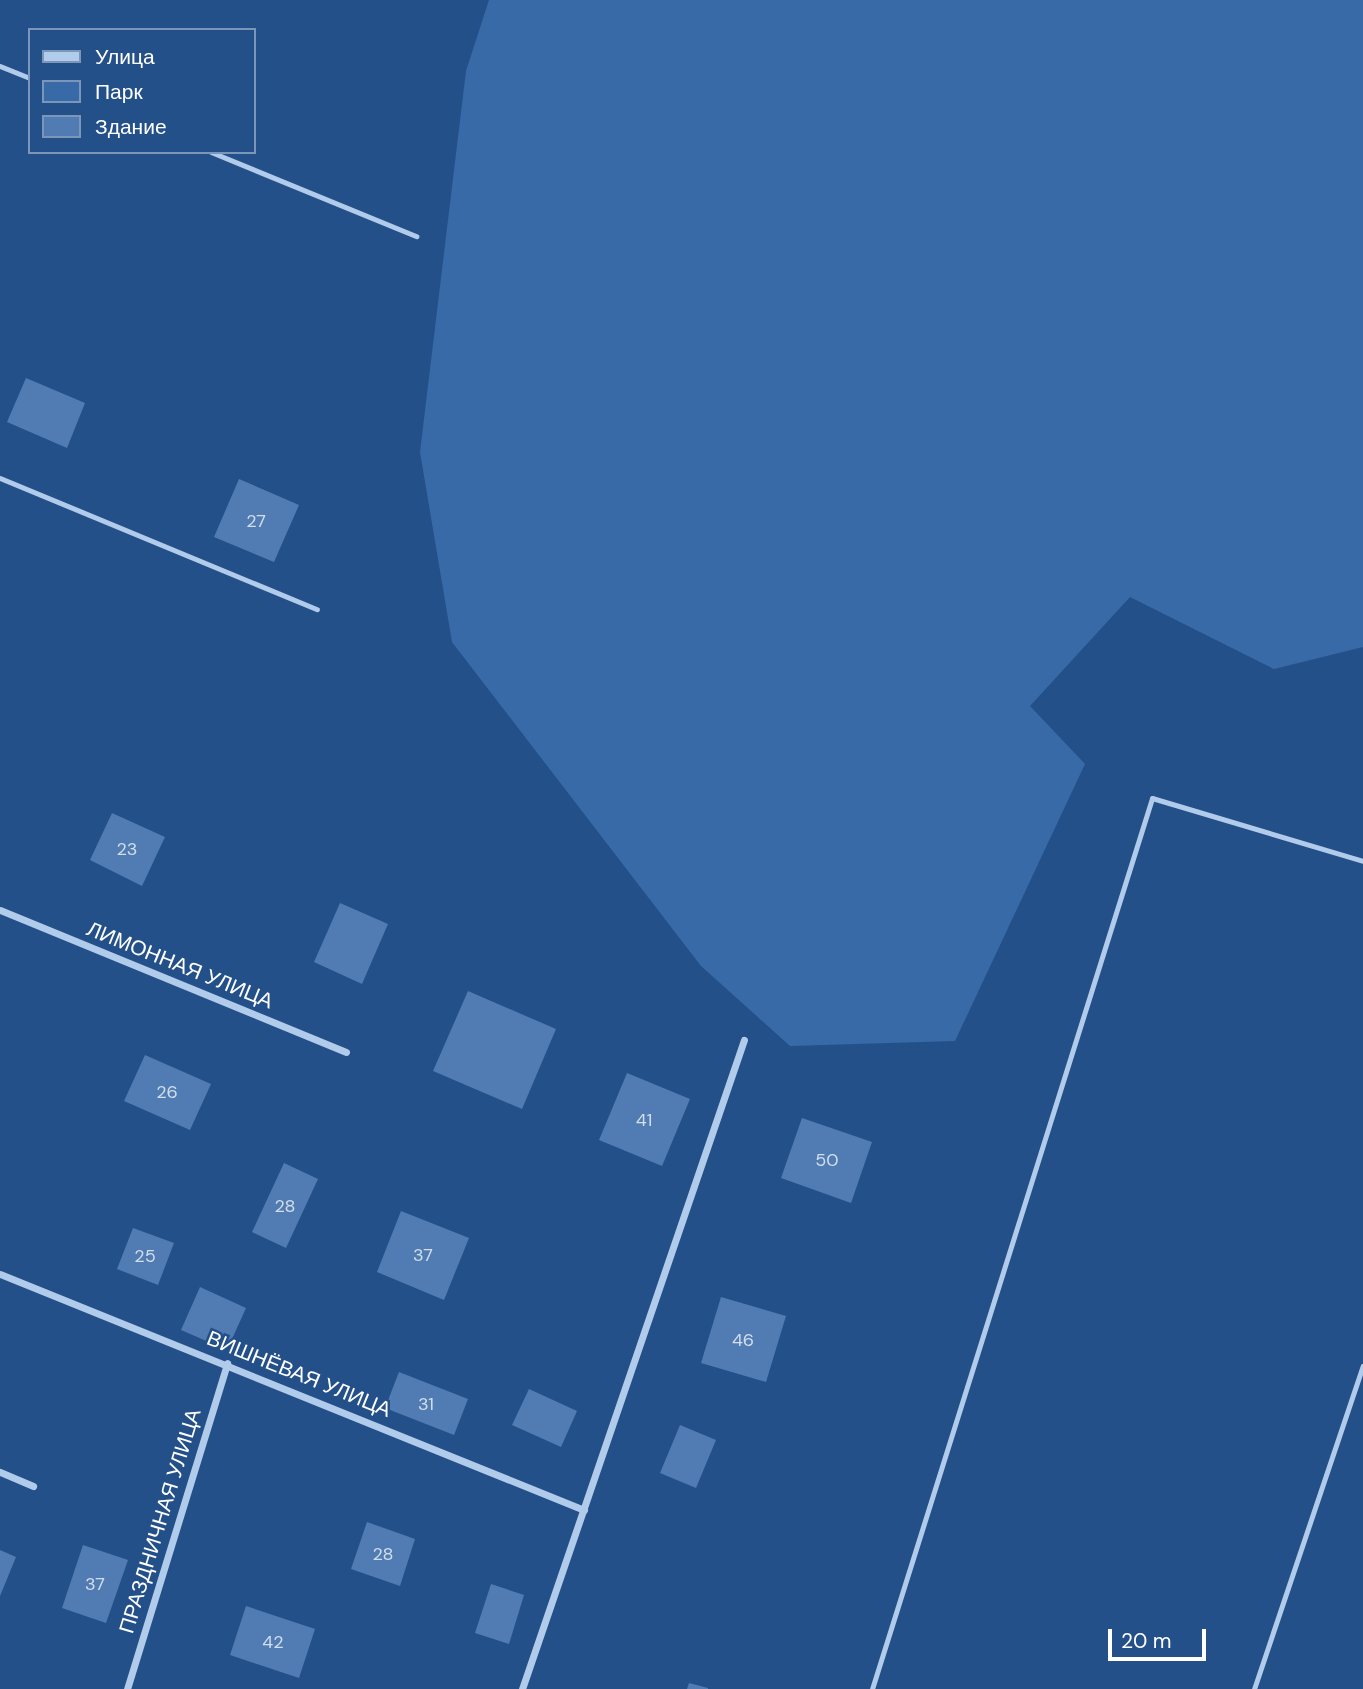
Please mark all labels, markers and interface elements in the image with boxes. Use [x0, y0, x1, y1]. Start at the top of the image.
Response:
legend [28, 28, 256, 154]
text: Улица [95, 43, 155, 71]
text: Парк [95, 78, 143, 106]
text: Здание [95, 113, 167, 141]
house number: 27 [246, 510, 266, 532]
house number: 23 [116, 838, 138, 860]
street label: ЛИМОННАЯ УЛИЦА [83, 916, 277, 1014]
house number: 26 [156, 1081, 178, 1103]
house number: 41 [636, 1109, 652, 1131]
house number: 50 [815, 1149, 839, 1171]
house number: 28 [274, 1195, 296, 1217]
house number: 37 [413, 1244, 433, 1266]
house number: 25 [134, 1245, 156, 1267]
street label: ВИШНЁВАЯ УЛИЦА [203, 1325, 395, 1423]
house number: 46 [732, 1329, 754, 1351]
house number: 31 [418, 1393, 434, 1415]
street label: ПРАЗДНИЧНАЯ УЛИЦА [114, 1406, 206, 1636]
house number: 28 [372, 1543, 394, 1565]
house number: 37 [85, 1573, 105, 1595]
scale bar [1111, 1616, 1209, 1660]
text: 20 m [1121, 1627, 1172, 1655]
house number: 42 [262, 1631, 284, 1653]

